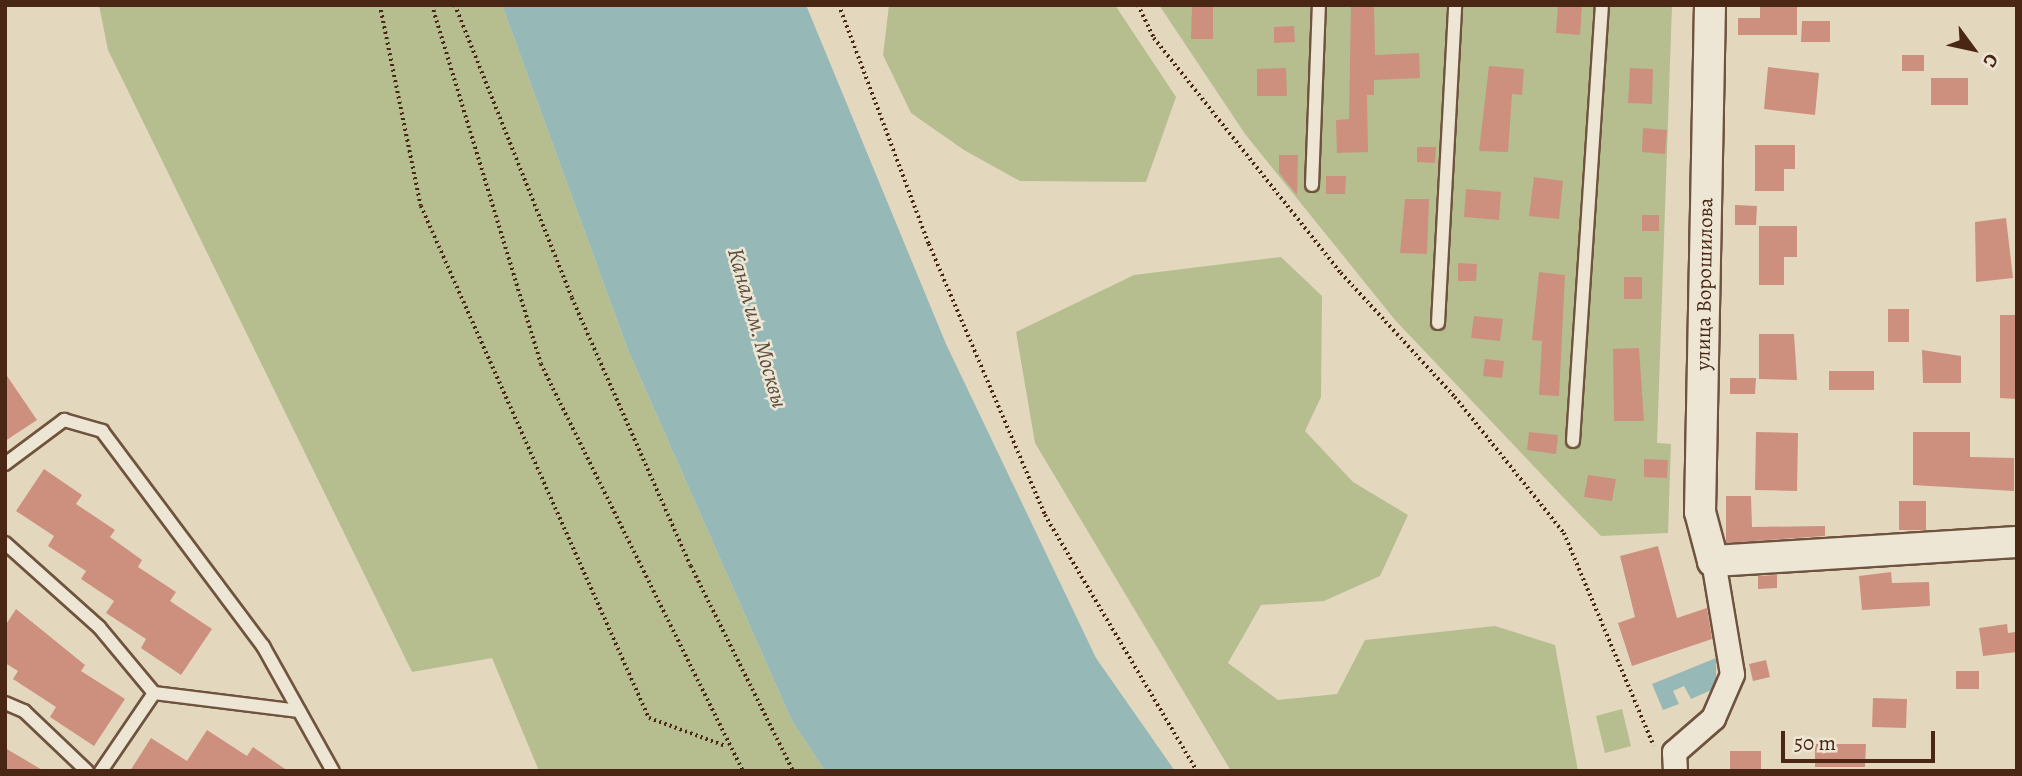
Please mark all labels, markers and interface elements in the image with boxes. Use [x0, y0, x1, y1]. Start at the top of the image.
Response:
north arrow [1938, 14, 2008, 84]
text: С [1977, 48, 2005, 72]
street label: улица Ворошилова [1690, 197, 1718, 371]
water label: Канал им. Москвы [721, 245, 793, 411]
scale bar [1784, 716, 1938, 760]
text: 50 m [1794, 729, 1836, 757]

